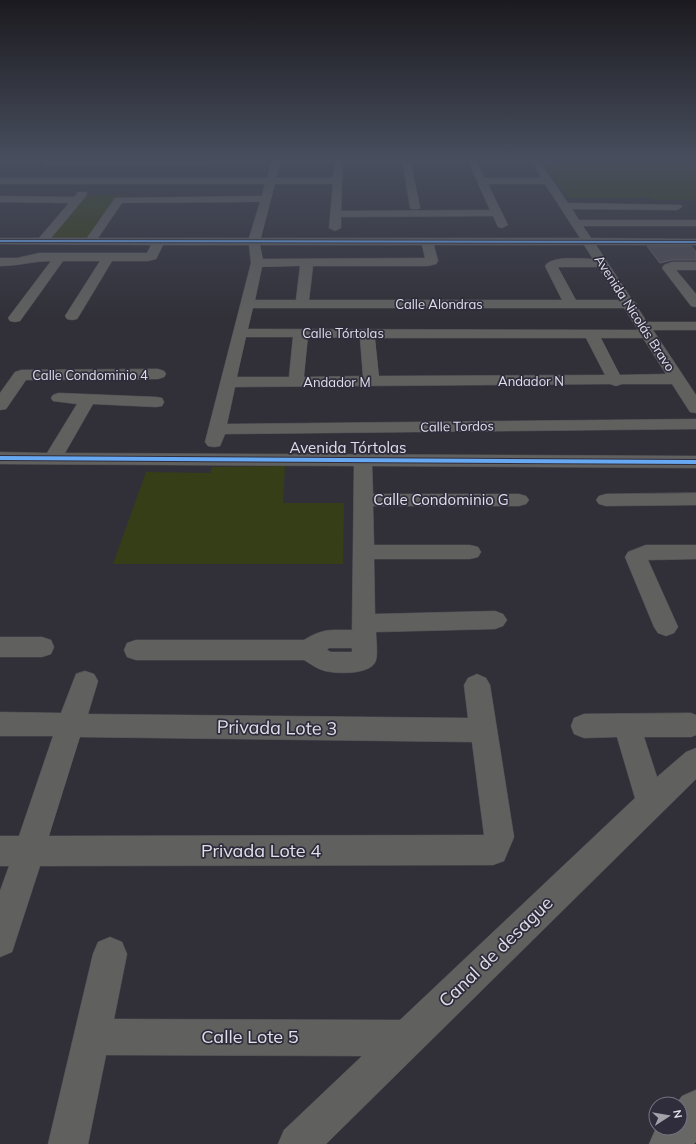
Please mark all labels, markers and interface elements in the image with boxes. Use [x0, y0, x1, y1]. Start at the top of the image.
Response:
street label: Avenida Nicolás Bravo [591, 252, 679, 374]
street label: Calle Alondras [395, 296, 483, 312]
street label: Calle Tórtolas [302, 325, 384, 341]
street label: Calle Condominio 4 [32, 367, 148, 383]
street label: Andador N [498, 373, 564, 389]
street label: Andador M [303, 374, 371, 390]
street label: Calle Tordos [420, 417, 494, 435]
street label: Avenida Tórtolas [290, 438, 407, 457]
street label: Calle Condominio G [373, 490, 509, 509]
street label: Privada Lote 3 [217, 715, 337, 740]
street label: Privada Lote 4 [201, 839, 321, 862]
street label: Canal de desague [434, 891, 558, 1012]
street label: Calle Lote 5 [201, 1025, 299, 1048]
north arrow [648, 1096, 688, 1136]
text: N [670, 1108, 685, 1119]

